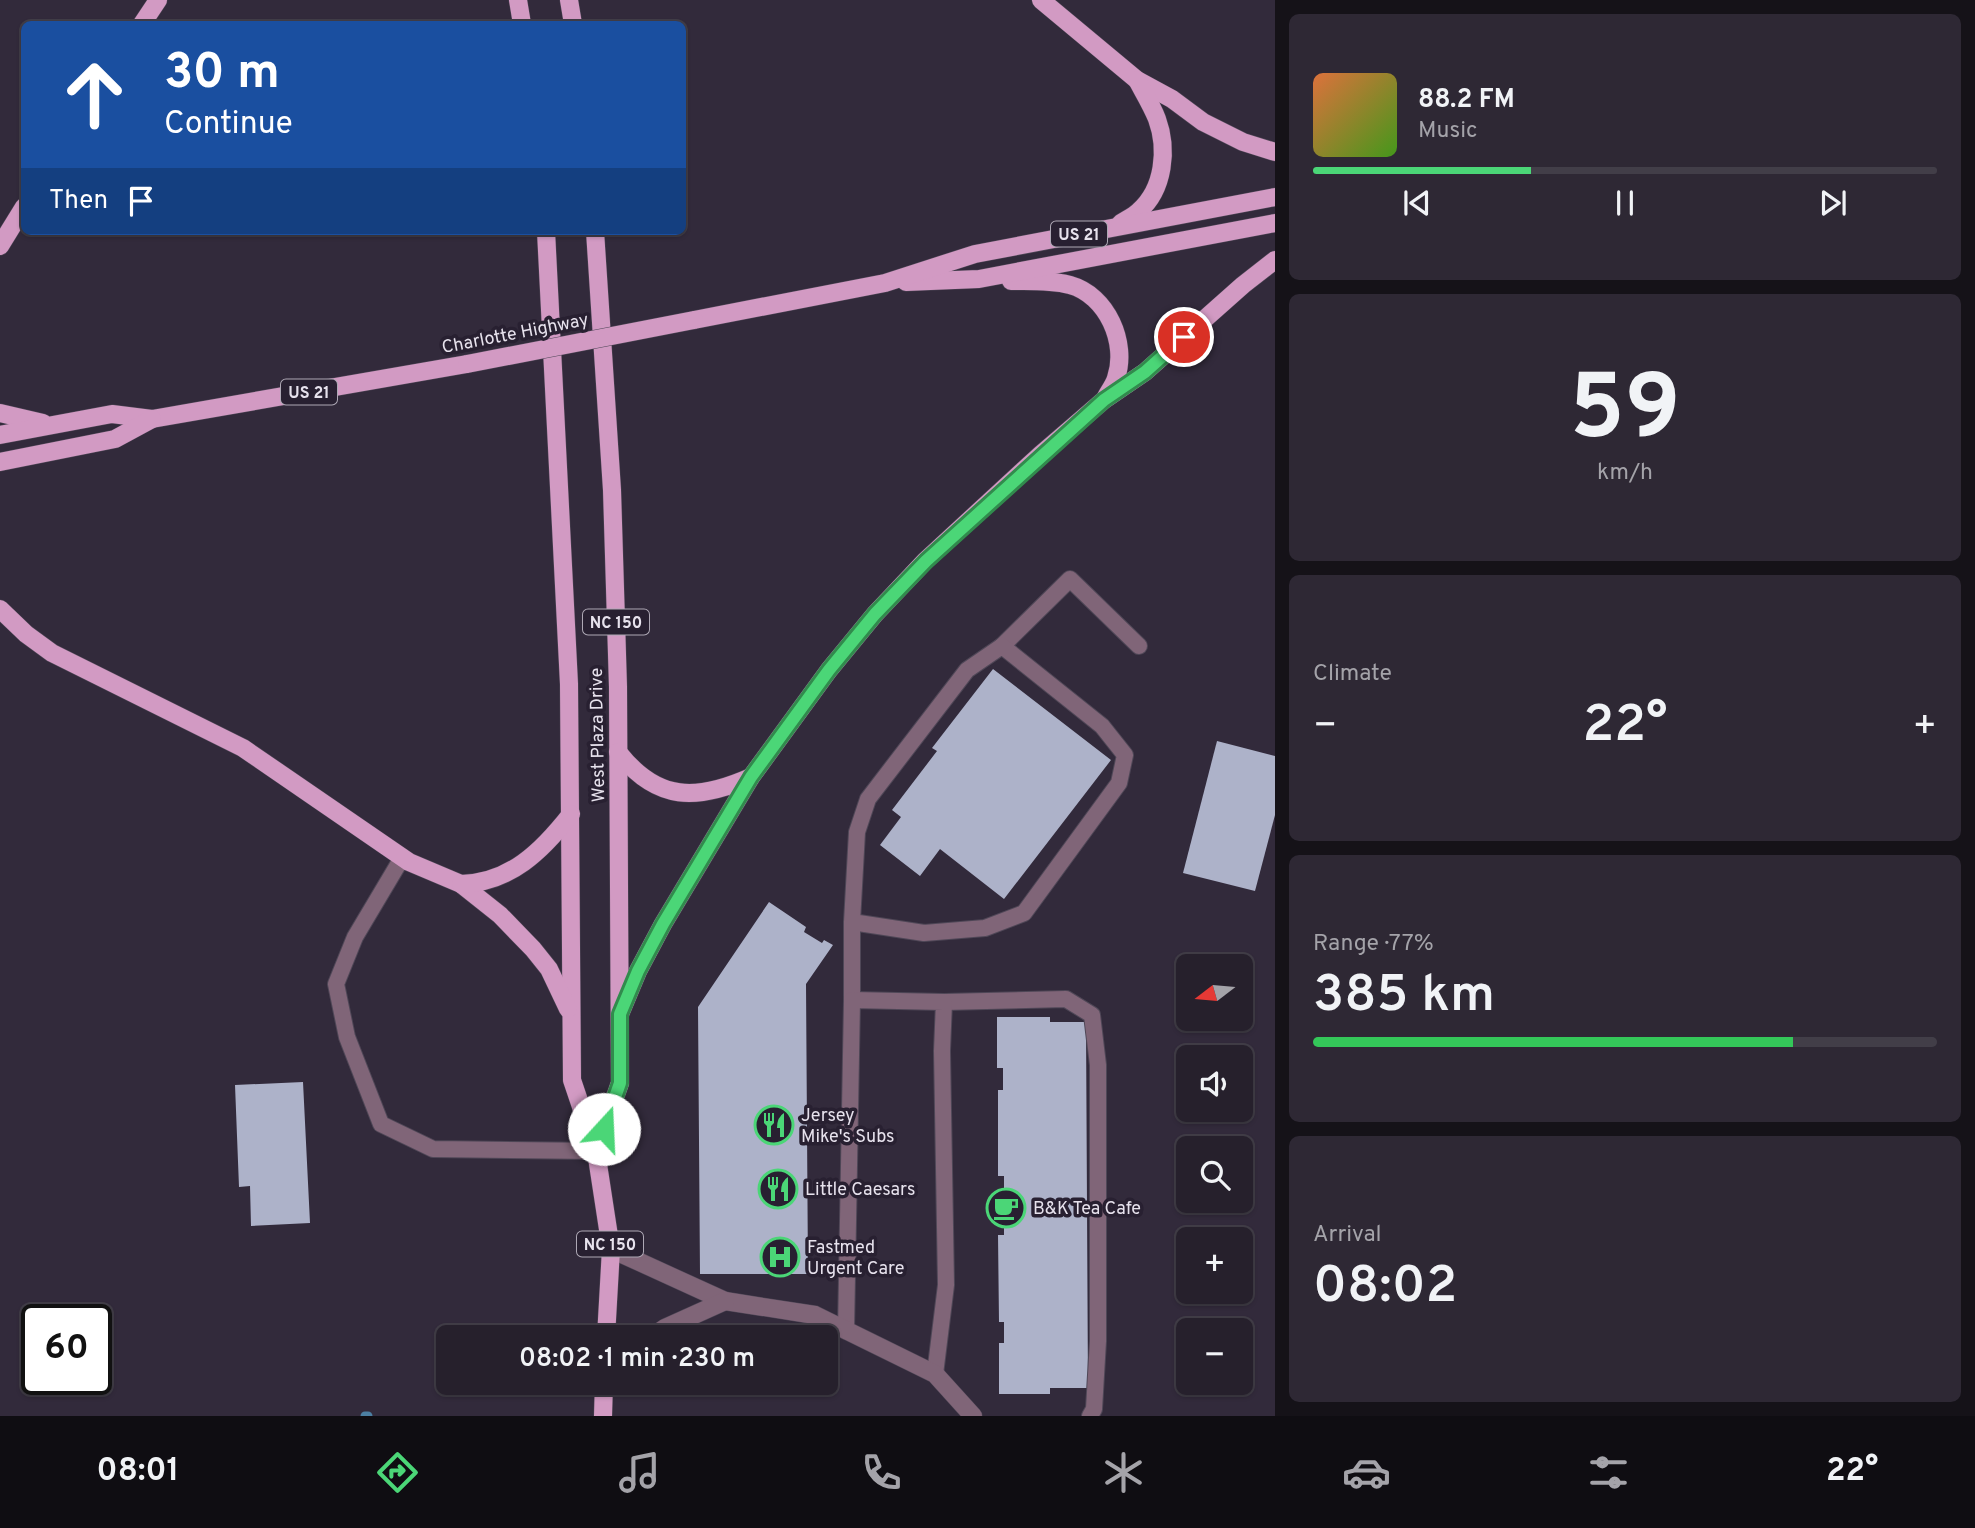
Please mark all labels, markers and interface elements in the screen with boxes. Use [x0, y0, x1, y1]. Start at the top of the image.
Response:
text: 30 m [164, 44, 280, 106]
icon: ahead [49, 49, 140, 140]
text: 88.2 FM [1418, 84, 1515, 117]
text: Continue [164, 105, 293, 145]
text: Music [1418, 117, 1478, 146]
icon: arrive [122, 182, 160, 220]
icon: previous [1398, 184, 1436, 222]
icon: pause [1606, 184, 1644, 222]
icon: next [1814, 184, 1852, 222]
text: Then [49, 185, 108, 218]
road number: US 21 [1051, 222, 1107, 246]
pin [1154, 307, 1214, 367]
street label: Charlotte Highway [440, 309, 591, 360]
icon: arrive [1165, 318, 1203, 356]
text: 59 [1569, 356, 1681, 471]
road number: US 21 [281, 380, 337, 404]
text: km/h [1597, 459, 1653, 488]
road number: NC 150 [583, 610, 649, 635]
text: Climate [1313, 660, 1392, 689]
street label: West Plaza Drive [586, 668, 611, 802]
text: 22° [1582, 694, 1668, 760]
text: − [1313, 703, 1338, 752]
text: + [1912, 703, 1937, 752]
text: Range · 77% [1313, 930, 1434, 959]
north arrow [1176, 954, 1253, 1031]
map controls [1176, 954, 1253, 1395]
text: 385 km [1313, 964, 1495, 1030]
button: sound [1176, 1045, 1253, 1122]
position arrow [567, 1092, 641, 1166]
restaurant icon: Jersey Mike's Subs [753, 1104, 795, 1146]
place label: Jersey Mike's Subs [801, 1105, 895, 1149]
button: search [1176, 1136, 1253, 1213]
restaurant icon: Little Caesars [757, 1168, 799, 1210]
place label: Little Caesars [805, 1179, 915, 1202]
cafe icon: B&K Tea Cafe [985, 1187, 1027, 1229]
place label: B&K Tea Cafe [1033, 1198, 1141, 1221]
text: Arrival [1313, 1221, 1382, 1250]
button: + [1176, 1227, 1253, 1304]
road number: NC 150 [577, 1232, 643, 1256]
hospital icon: Fastmed Urgent Care [759, 1236, 801, 1278]
place label: Fastmed Urgent Care [807, 1237, 904, 1281]
text: 08:02 [1313, 1255, 1457, 1321]
speed limit sign: 60 [21, 1304, 112, 1395]
button: − [1176, 1318, 1253, 1395]
text: 08:02 · 1 min · 230 m [519, 1343, 755, 1376]
icon: directions [373, 1448, 422, 1497]
icon: music [615, 1448, 664, 1497]
icon: phone [857, 1448, 906, 1497]
icon: climate [1099, 1448, 1148, 1497]
icon: car [1342, 1448, 1391, 1497]
icon: filters [1584, 1448, 1633, 1497]
text: 08:01 [97, 1452, 179, 1492]
text: 22° [1826, 1452, 1878, 1492]

